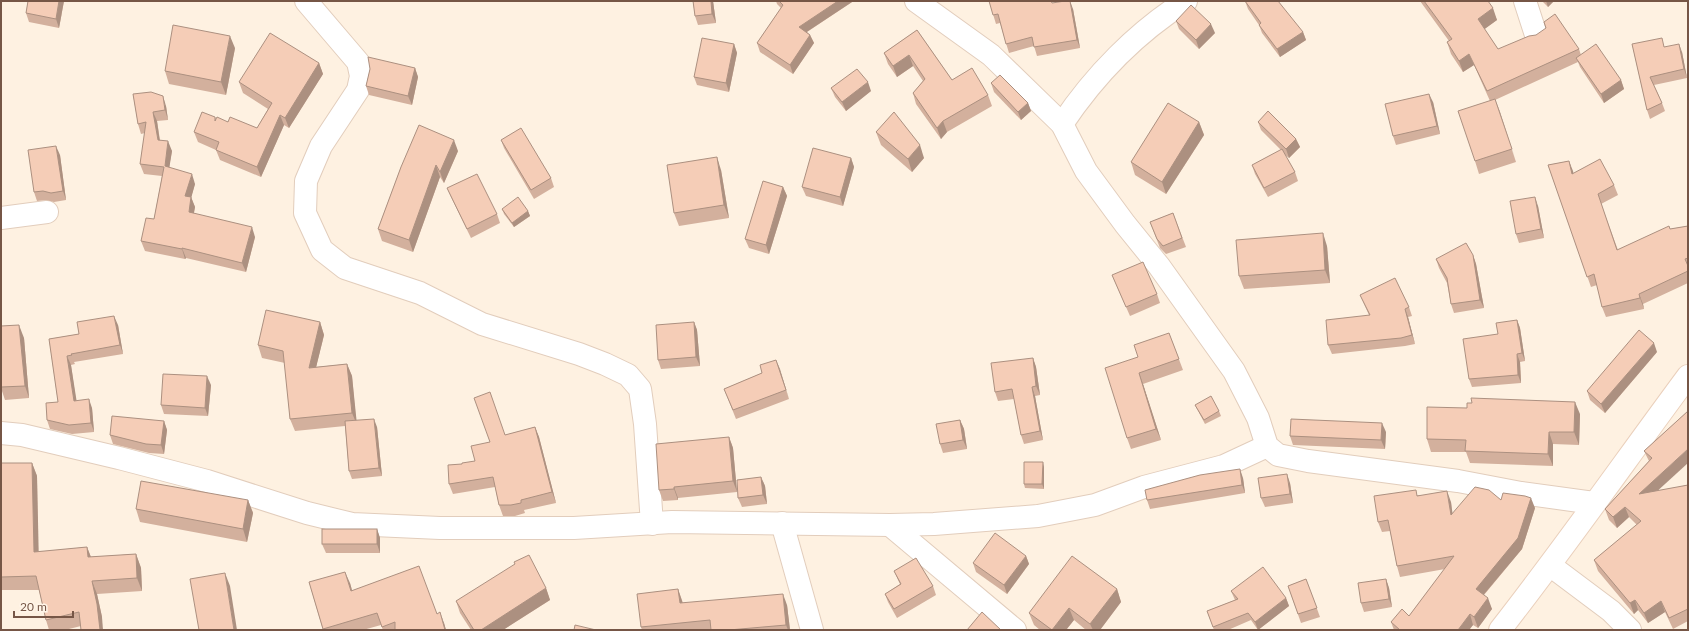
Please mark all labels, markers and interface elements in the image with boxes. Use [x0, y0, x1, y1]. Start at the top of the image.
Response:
scale bar [14, 593, 73, 619]
text: 20 m [20, 599, 47, 614]

